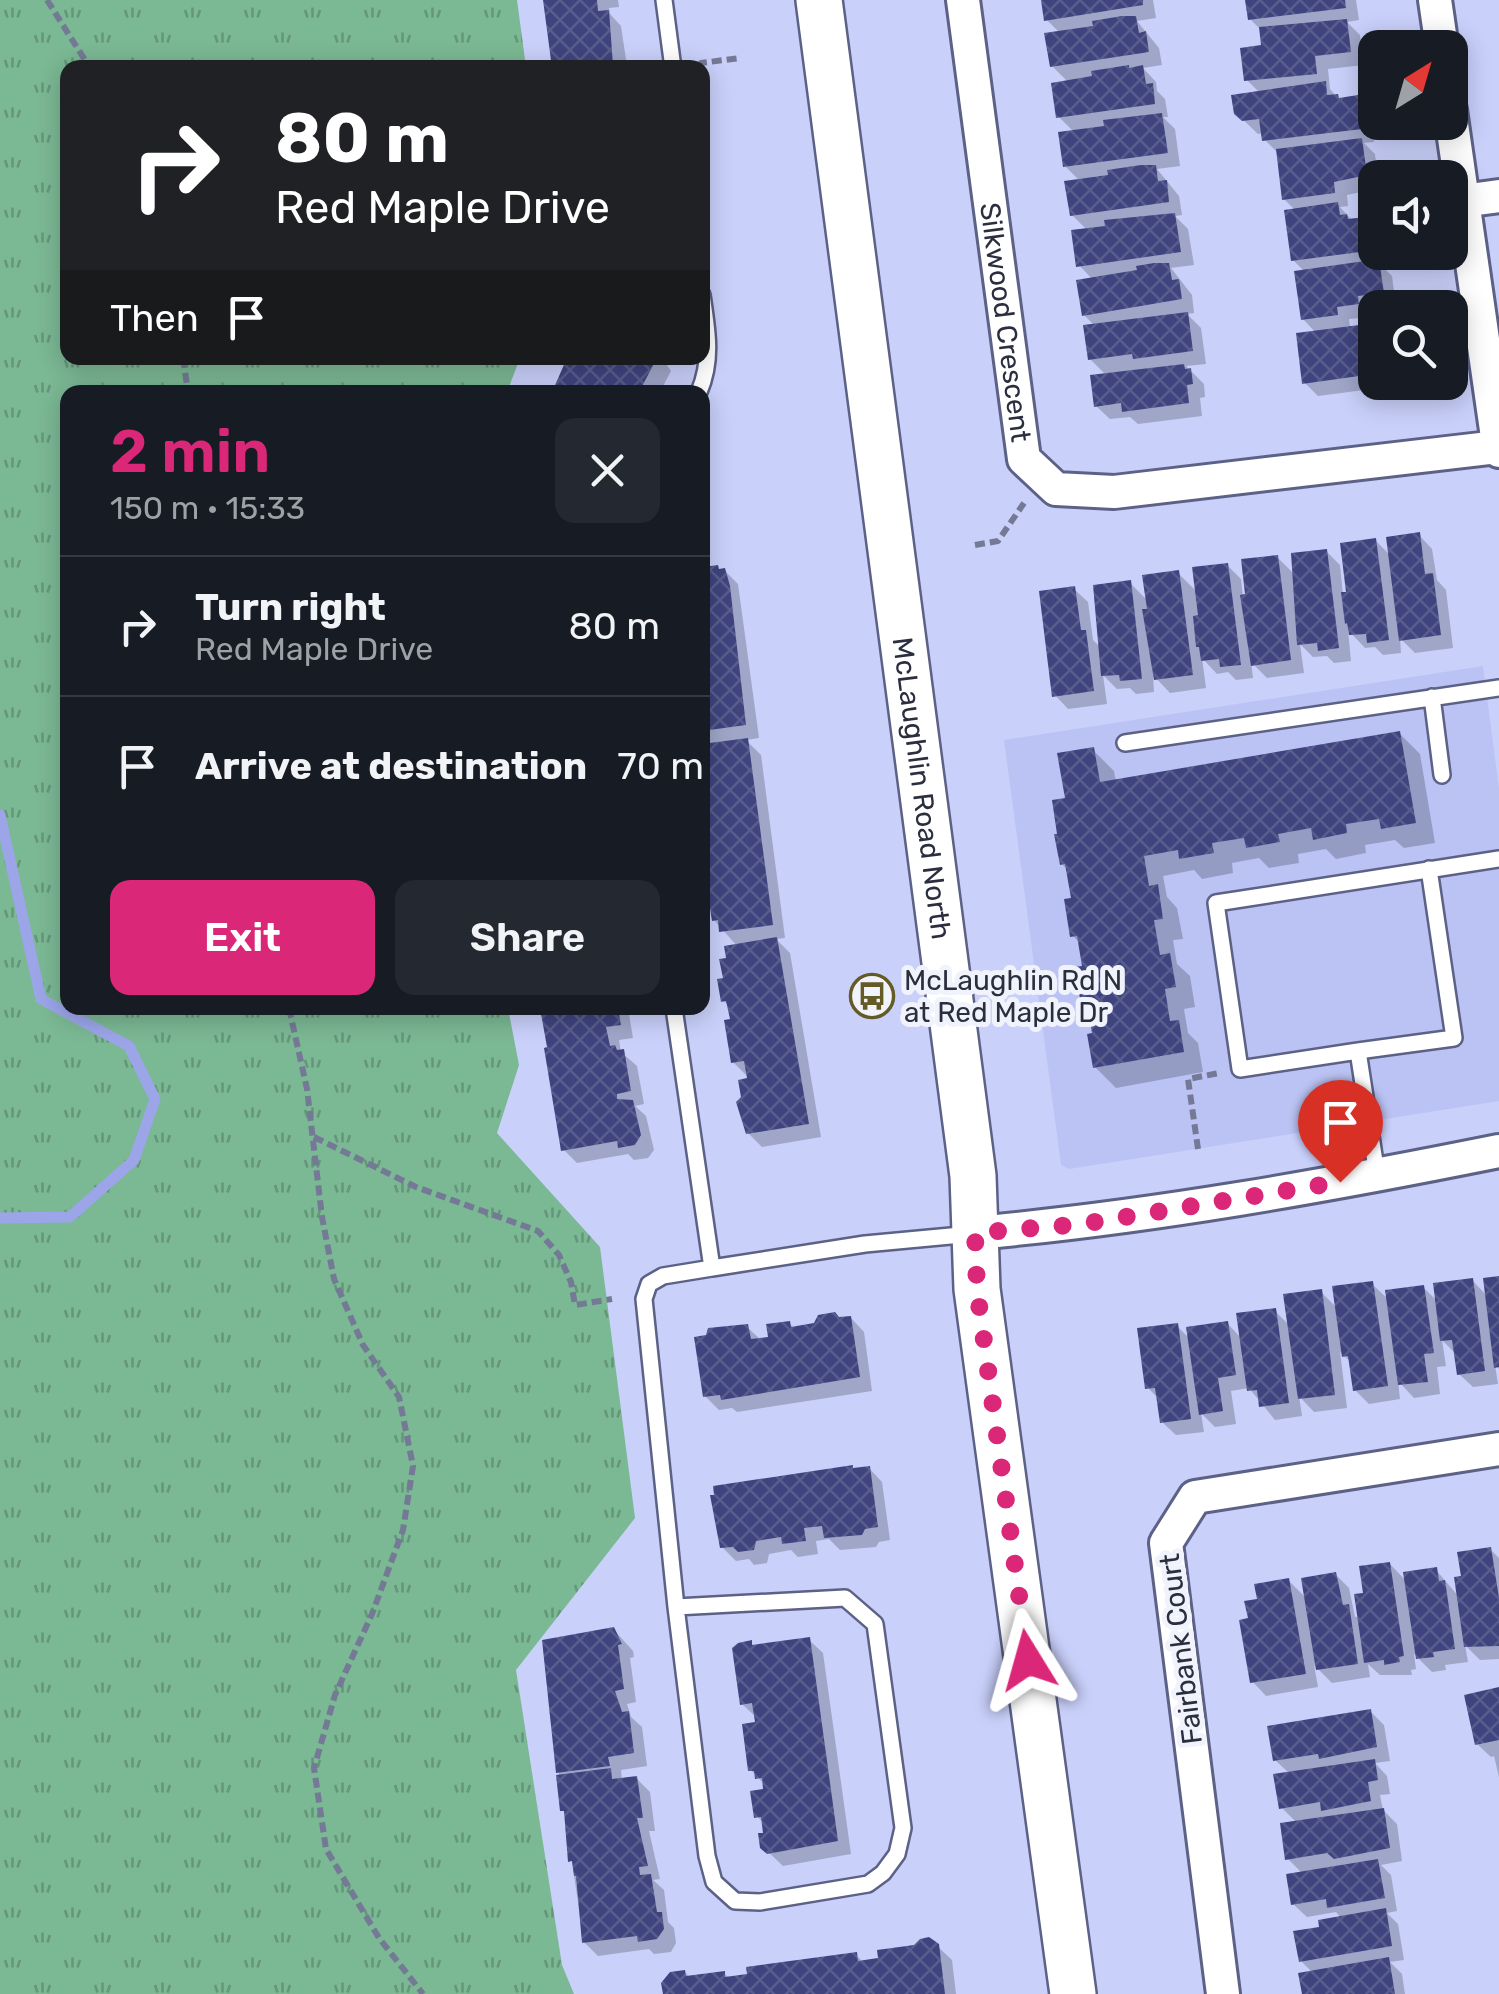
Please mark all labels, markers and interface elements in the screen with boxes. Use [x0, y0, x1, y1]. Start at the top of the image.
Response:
north arrow [1358, 30, 1468, 140]
map controls [1358, 30, 1468, 400]
text: 80 m [275, 97, 449, 180]
icon: right [110, 100, 240, 230]
button: sound [1358, 160, 1468, 270]
text: Red Maple Drive [275, 181, 610, 234]
street label: Silkwood Crescent [974, 200, 1038, 444]
icon: arrive [219, 290, 274, 345]
button: search [1358, 290, 1468, 400]
text: Then [110, 295, 199, 341]
text: 2 min [110, 416, 270, 487]
button: close [555, 418, 660, 523]
text: 150 m · 15:33 [110, 489, 305, 527]
text: Turn right [195, 584, 386, 630]
icon: right [110, 599, 165, 654]
text: 80 m [569, 603, 660, 649]
text: Red Maple Drive [195, 630, 433, 668]
street label: McLaughlin Road North [886, 635, 958, 941]
icon: arrive [110, 739, 165, 794]
text: Arrive at destination [195, 743, 587, 789]
text: 70 m [617, 743, 704, 789]
button: Exit [110, 880, 375, 995]
button: Share [395, 880, 660, 995]
place label: McLaughlin Rd N at Red Maple Dr [904, 964, 1122, 1029]
bus stop icon: McLaughlin Rd N at Red Maple Dr [849, 973, 895, 1019]
pin [1298, 1080, 1383, 1183]
icon: arrive [1313, 1095, 1368, 1150]
street label: Fairbank Court [1153, 1552, 1209, 1746]
position arrow [976, 1608, 1080, 1712]

